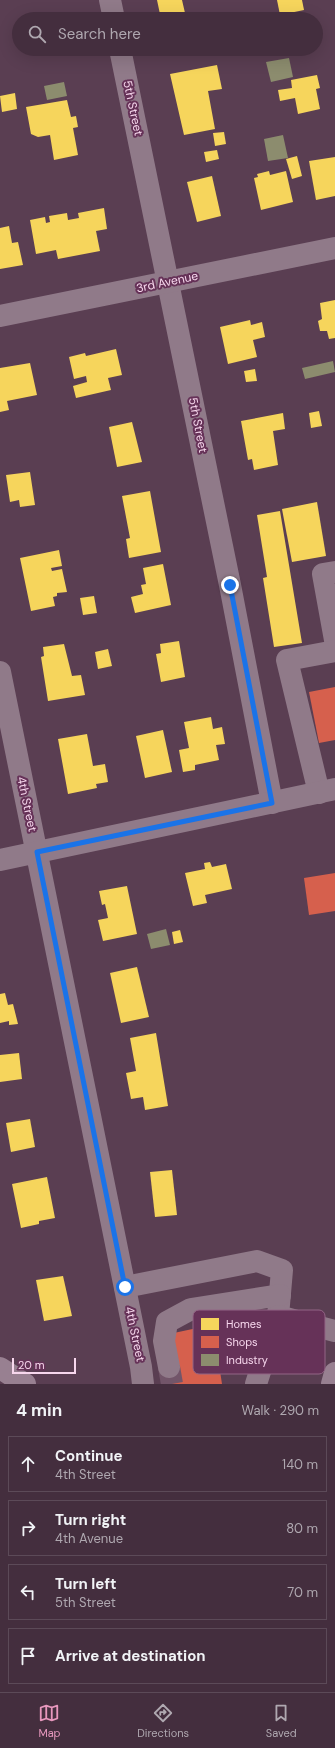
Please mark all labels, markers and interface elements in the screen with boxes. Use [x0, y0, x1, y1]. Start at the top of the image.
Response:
search box [12, 12, 323, 56]
icon: search [26, 23, 48, 45]
text: Search here [58, 24, 141, 44]
street label: 5th Street [119, 79, 147, 137]
street label: 3rd Avenue [135, 268, 200, 296]
street label: 5th Street [185, 396, 211, 454]
route end [221, 576, 239, 594]
street label: 4th Street [13, 775, 41, 833]
route start [116, 1278, 134, 1296]
street label: 4th Street [121, 1305, 149, 1363]
legend [193, 1310, 325, 1374]
text: Homes [226, 1317, 262, 1331]
text: Shops [226, 1335, 258, 1349]
text: Industry [226, 1353, 268, 1367]
scale bar [12, 1356, 76, 1375]
text: 20 m [18, 1358, 44, 1372]
text: 4 min [16, 1399, 62, 1421]
text: Walk · 290 m [242, 1402, 319, 1419]
text: Continue [55, 1446, 123, 1466]
icon: ahead [17, 1453, 39, 1475]
text: 140 m [282, 1456, 318, 1473]
text: 4th Street [55, 1466, 116, 1483]
text: Turn right [55, 1510, 126, 1530]
icon: right [17, 1517, 39, 1539]
text: 80 m [286, 1520, 318, 1537]
text: 4th Avenue [55, 1530, 123, 1547]
text: Turn left [55, 1574, 116, 1594]
icon: left [17, 1581, 39, 1603]
text: 70 m [287, 1584, 318, 1601]
text: 5th Street [55, 1594, 116, 1611]
icon: arrive [17, 1645, 39, 1667]
text: Arrive at destination [55, 1646, 206, 1666]
tab: Map [38, 1702, 61, 1740]
tab: Directions [137, 1702, 189, 1740]
tab: Saved [266, 1702, 297, 1740]

